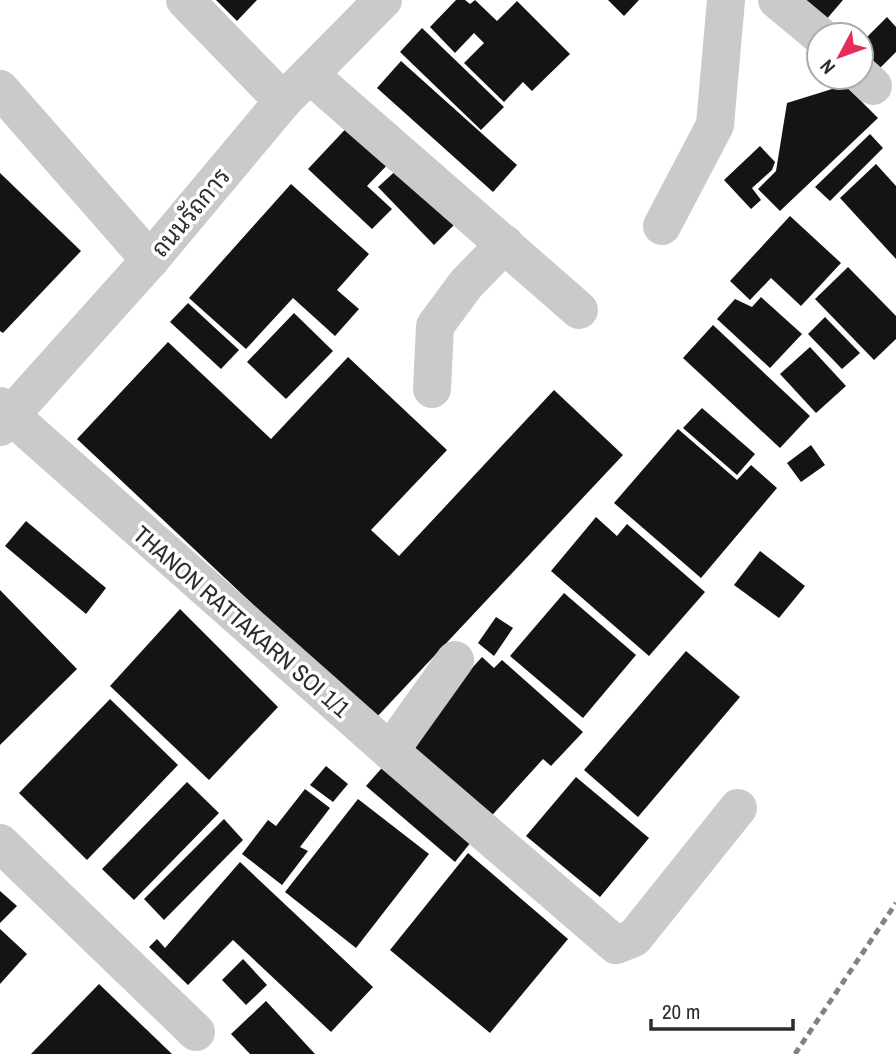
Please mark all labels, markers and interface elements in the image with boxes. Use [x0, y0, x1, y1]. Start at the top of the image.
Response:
north arrow [805, 21, 875, 91]
text: N [814, 54, 841, 80]
street label: ถนนรัถการ [143, 161, 237, 263]
street label: THANON RATTAKARN SOI 1/1 [127, 518, 357, 724]
scale bar [651, 988, 793, 1032]
text: 20 m [662, 997, 700, 1026]

